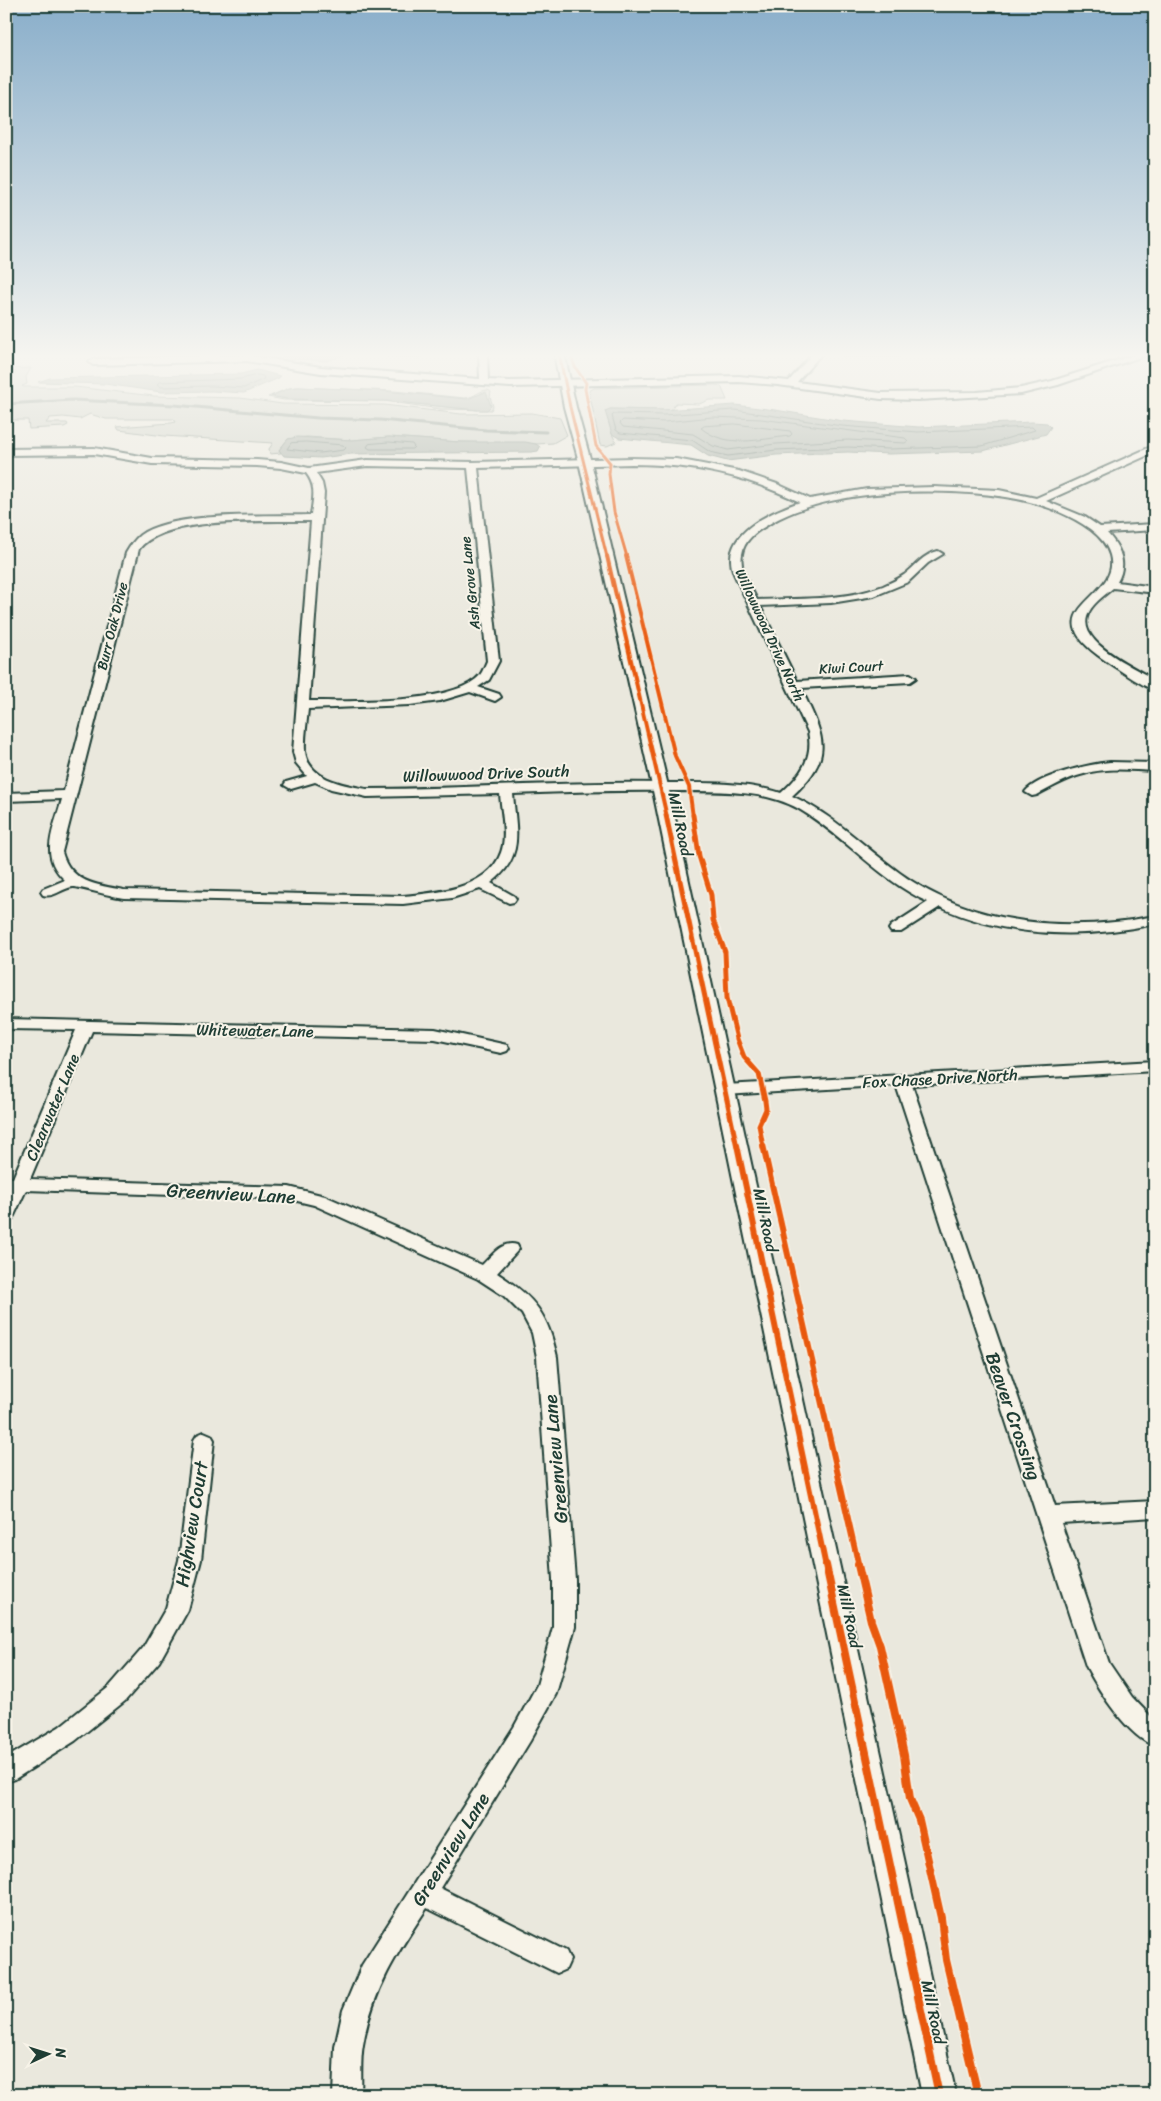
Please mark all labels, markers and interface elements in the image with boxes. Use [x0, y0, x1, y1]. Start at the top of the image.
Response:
street label: Ash Grove Lane [453, 535, 488, 632]
street label: Willowwood Drive North [728, 564, 811, 706]
street label: Burr Oak Drive [89, 579, 136, 673]
street label: Kiwi Court [818, 653, 885, 682]
street label: Willowwood Drive South [402, 756, 570, 791]
street label: Mill Road [660, 789, 702, 860]
street label: Whitewater Lane [196, 1015, 314, 1046]
street label: Clearwater Lane [17, 1049, 88, 1165]
street label: Fox Chase Drive North [862, 1060, 1018, 1097]
street label: Greenview Lane [166, 1174, 296, 1213]
street label: Mill Road [745, 1185, 787, 1256]
street label: Beaver Crossing [976, 1347, 1051, 1485]
street label: Greenview Lane [533, 1393, 578, 1525]
street label: Highview Court [165, 1458, 218, 1589]
street label: Mill Road [829, 1581, 871, 1652]
street label: Greenview Lane [402, 1786, 499, 1913]
street label: Mill Road [913, 1977, 955, 2048]
north arrow [22, 2028, 72, 2078]
text: N [48, 2046, 73, 2059]

